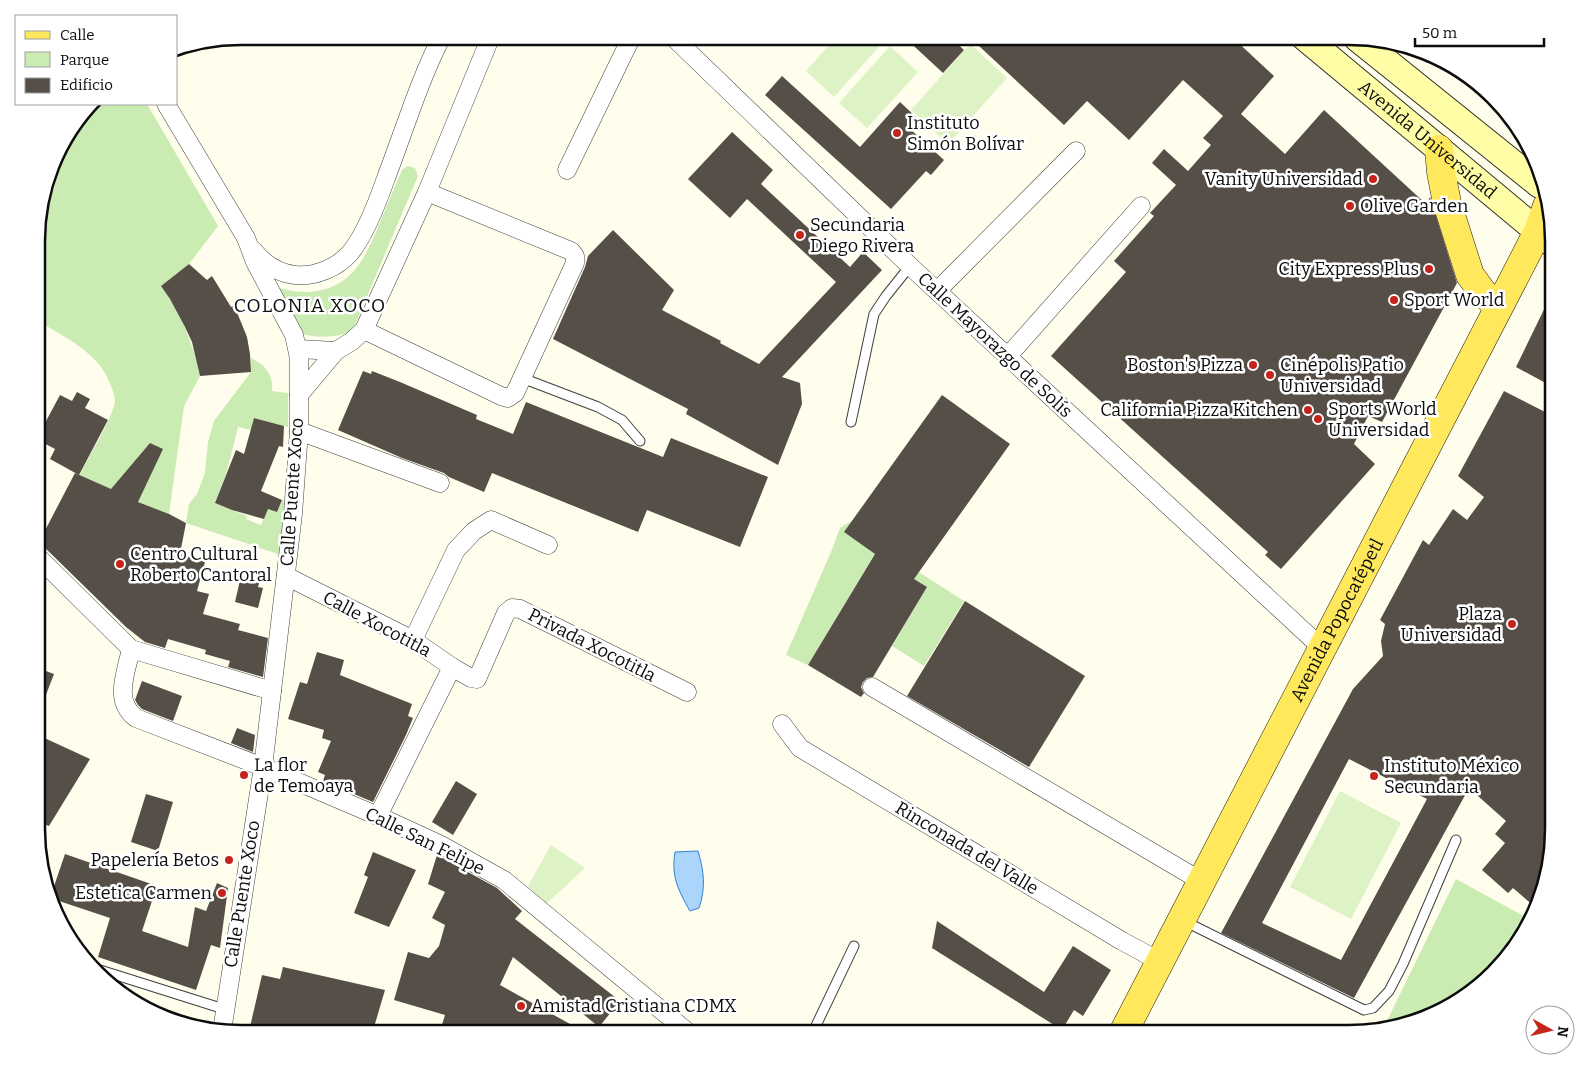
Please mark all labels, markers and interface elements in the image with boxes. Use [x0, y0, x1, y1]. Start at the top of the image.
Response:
legend [15, 15, 178, 105]
scale bar [1415, 15, 1544, 47]
text: 50 m [1422, 24, 1458, 42]
text: Calle [60, 26, 94, 44]
text: Parque [60, 51, 109, 69]
text: Edificio [60, 76, 113, 94]
street label: Avenida Universidad [1354, 76, 1501, 204]
place label: Instituto Simón Bolívar [907, 112, 1024, 155]
marker: Instituto Simón Bolívar [891, 127, 903, 139]
place label: Vanity Universidad [1204, 168, 1363, 190]
marker: Vanity Universidad [1367, 173, 1379, 185]
place label: Olive Garden [1360, 195, 1469, 217]
marker: Olive Garden [1344, 200, 1356, 212]
place label: Secundaria Diego Rivera [810, 214, 915, 257]
marker: Secundaria Diego Rivera [794, 229, 806, 241]
place label: City Express Plus [1278, 258, 1419, 280]
marker: City Express Plus [1423, 263, 1435, 275]
street label: Calle Mayorazgo de Solís [913, 268, 1077, 422]
place label: Sport World [1404, 289, 1505, 311]
district label: COLONIA XOCO [234, 294, 386, 317]
marker: Sport World [1388, 294, 1400, 306]
place label: Boston's Pizza [1127, 354, 1243, 376]
place label: Cinépolis Patio Universidad [1280, 354, 1404, 397]
marker: Boston's Pizza [1247, 359, 1259, 371]
marker: Cinépolis Patio Universidad [1264, 369, 1276, 381]
place label: Sports World Universidad [1328, 398, 1437, 441]
place label: California Pizza Kitchen [1100, 399, 1299, 421]
marker: California Pizza Kitchen [1302, 404, 1314, 416]
marker: Sports World Universidad [1312, 413, 1324, 425]
street label: Calle Puente Xoco [276, 417, 308, 567]
street label: Avenida Popocatépetl [1286, 535, 1388, 705]
place label: Centro Cultural Roberto Cantoral [130, 543, 272, 586]
marker: Centro Cultural Roberto Cantoral [114, 558, 126, 570]
street label: Calle Xocotitla [319, 586, 435, 662]
street label: Privada Xocotitla [524, 603, 660, 687]
place label: Plaza Universidad [1400, 603, 1502, 646]
marker: Plaza Universidad [1506, 618, 1518, 630]
place label: La flor de Temoaya [254, 754, 354, 797]
place label: Instituto México Secundaria [1384, 755, 1519, 798]
marker: La flor de Temoaya [238, 769, 250, 781]
marker: Instituto México Secundaria [1368, 770, 1380, 782]
street label: Rinconada del Valle [891, 797, 1043, 899]
street label: Calle San Felipe [362, 803, 488, 879]
street label: Calle Puente Xoco [219, 819, 265, 969]
place label: Papelería Betos [91, 849, 219, 871]
marker: Papelería Betos [223, 854, 235, 866]
place label: Estetica Carmen [75, 882, 213, 904]
marker: Estetica Carmen [216, 887, 228, 899]
place label: Amistad Cristiana CDMX [531, 995, 737, 1017]
marker: Amistad Cristiana CDMX [515, 1000, 527, 1012]
north arrow [1525, 1005, 1575, 1055]
text: N [1553, 1025, 1572, 1038]

